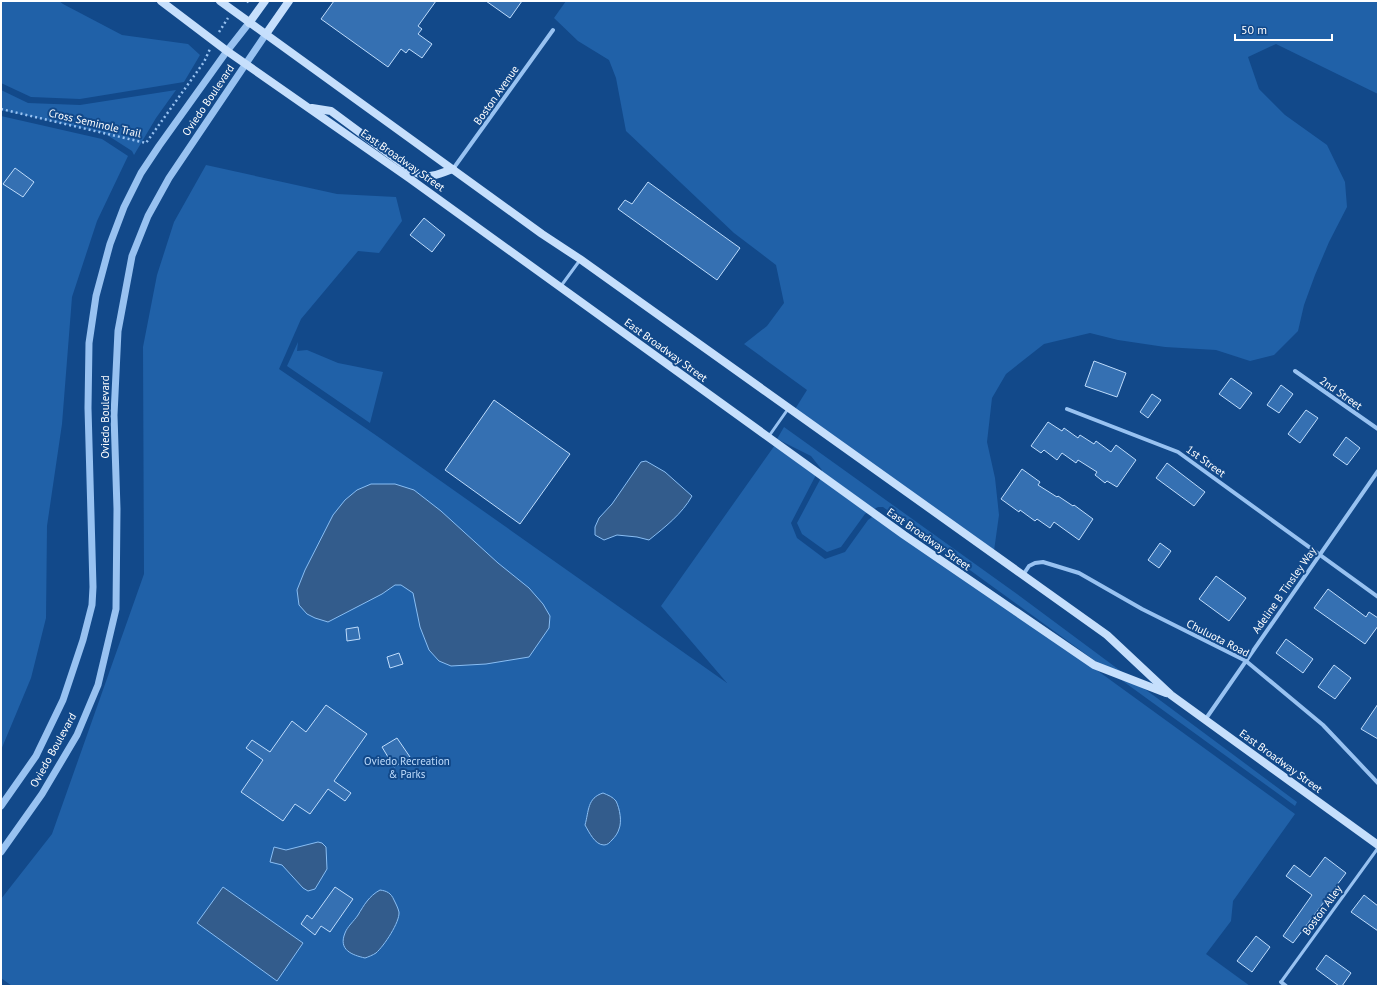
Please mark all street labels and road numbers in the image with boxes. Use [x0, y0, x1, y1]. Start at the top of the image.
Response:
street label: Oviedo Boulevard [179, 62, 237, 138]
street label: Boston Avenue [470, 62, 522, 127]
street label: Cross Seminole Trail [47, 106, 144, 141]
street label: East Broadway Street [358, 126, 448, 194]
street label: East Broadway Street [622, 315, 711, 385]
street label: 2nd Street [1317, 373, 1365, 413]
street label: Oviedo Boulevard [98, 375, 112, 459]
street label: 1st Street [1184, 442, 1229, 480]
street label: East Broadway Street [884, 505, 974, 573]
street label: Adeline B Tinsley Way [1249, 543, 1320, 636]
street label: Chuluota Road [1184, 616, 1252, 660]
street label: Oviedo Boulevard [27, 710, 79, 790]
street label: East Broadway Street [1237, 726, 1326, 796]
street label: Boston Alley [1299, 882, 1345, 938]

